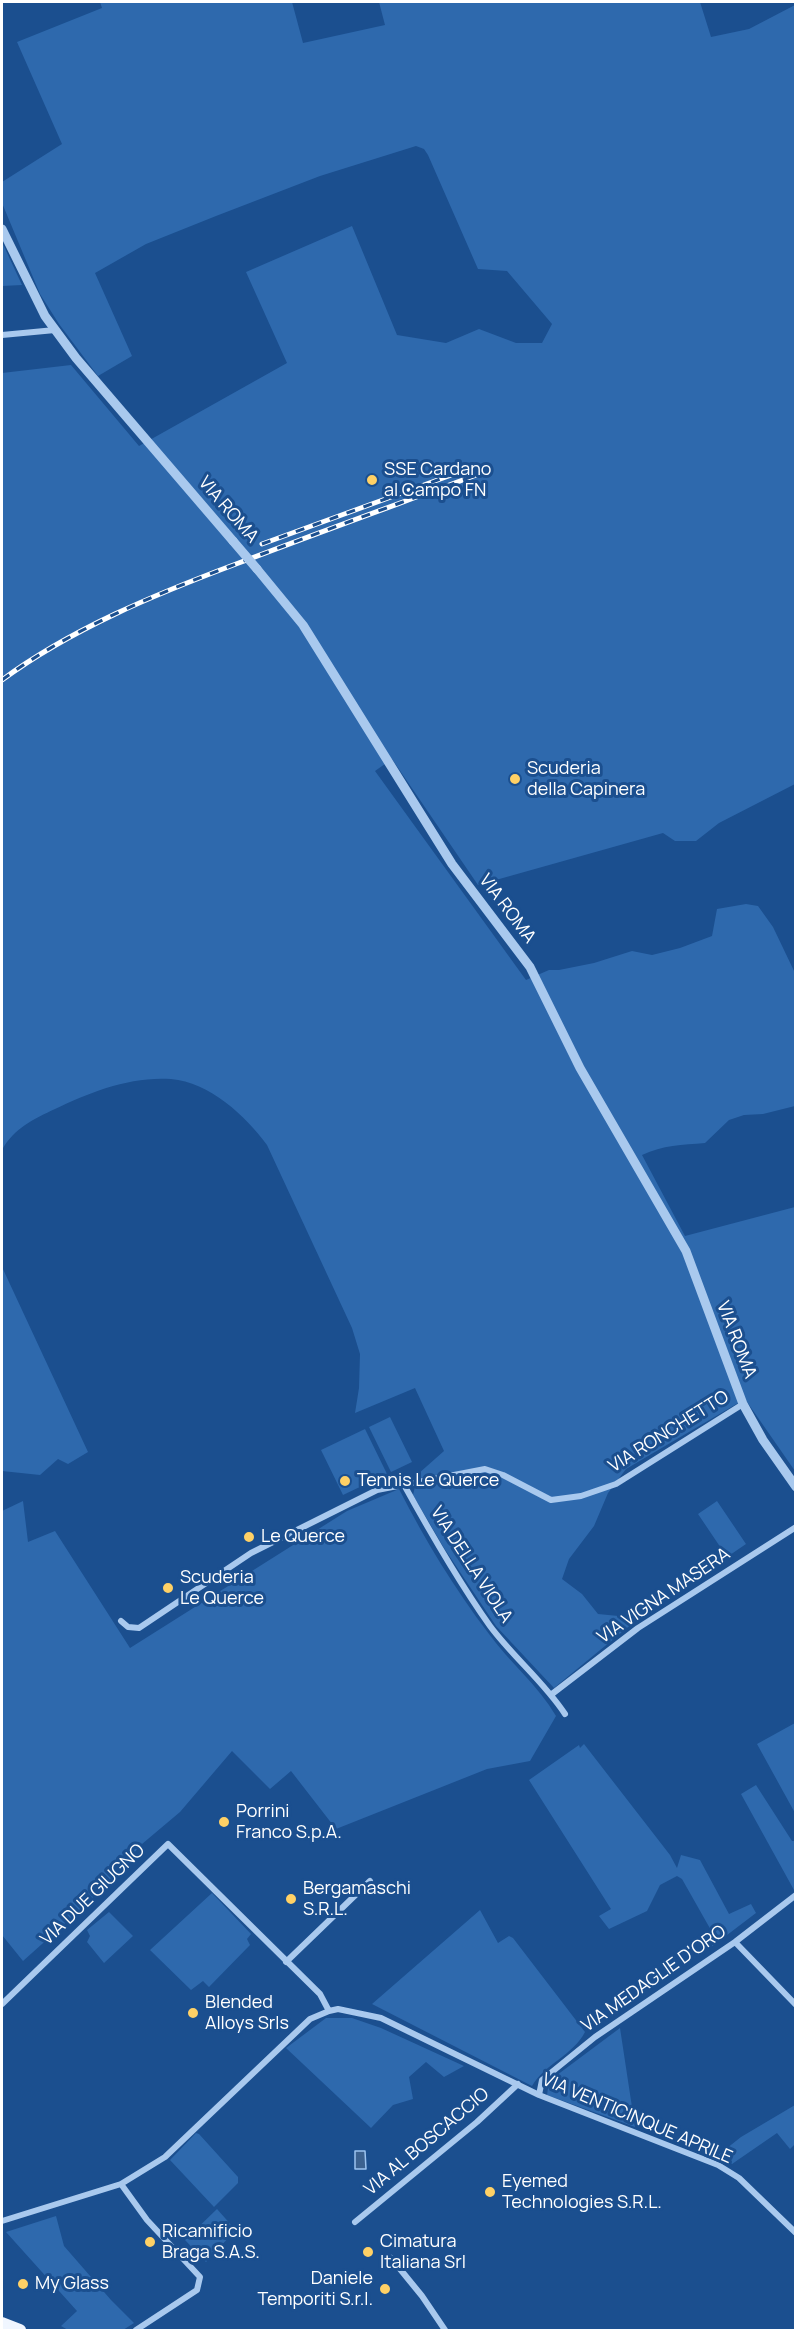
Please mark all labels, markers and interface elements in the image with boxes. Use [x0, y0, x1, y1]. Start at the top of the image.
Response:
place label: SSE Cardano al Campo FN [384, 459, 491, 502]
street label: VIA ROMA [193, 472, 263, 548]
marker: SSE Cardano al Campo FN [365, 473, 379, 487]
place label: Scuderia della Capinera [527, 758, 645, 800]
marker: Scuderia della Capinera [508, 772, 522, 786]
street label: VIA ROMA [474, 870, 540, 948]
street label: VIA ROMA [711, 1298, 761, 1382]
street label: VIA RONCHETTO [605, 1386, 733, 1478]
place label: Tennis Le Querce [357, 1470, 499, 1492]
marker: Tennis Le Querce [338, 1474, 352, 1488]
street label: VIA DELLA VIOLA [425, 1503, 517, 1627]
place label: Le Querce [261, 1526, 345, 1548]
marker: Le Querce [242, 1530, 256, 1544]
street label: VIA VIGNA MASERA [594, 1544, 734, 1648]
place label: Scuderia Le Querce [180, 1567, 264, 1610]
marker: Scuderia Le Querce [161, 1581, 175, 1595]
place label: Porrini Franco S.p.A. [236, 1801, 342, 1844]
marker: Porrini Franco S.p.A. [217, 1815, 231, 1829]
street label: VIA DUE GIUGNO [37, 1840, 149, 1950]
place label: Bergamaschi S.R.L. [303, 1878, 411, 1920]
marker: Bergamaschi S.R.L. [284, 1892, 298, 1906]
street label: VIA MEDAGLIE D'ORO [578, 1921, 730, 2037]
place label: Blended Alloys Srls [205, 1992, 289, 2034]
marker: Blended Alloys Srls [186, 2006, 200, 2020]
street label: VIA VENTICINQUE APRILE [539, 2069, 735, 2169]
street label: VIA AL BOSCACCIO [360, 2084, 494, 2200]
place label: Eyemed Technologies S.R.L. [502, 2171, 662, 2214]
marker: Eyemed Technologies S.R.L. [483, 2185, 497, 2199]
place label: Ricamificio Braga S.A.S. [162, 2221, 260, 2264]
place label: Cimatura Italiana Srl [380, 2231, 466, 2274]
marker: Ricamificio Braga S.A.S. [143, 2235, 157, 2249]
marker: Cimatura Italiana Srl [361, 2245, 375, 2259]
place label: Daniele Temporiti S.r.l. [258, 2268, 373, 2310]
place label: My Glass [35, 2273, 109, 2295]
marker: My Glass [16, 2277, 30, 2291]
marker: Daniele Temporiti S.r.l. [378, 2282, 392, 2296]

